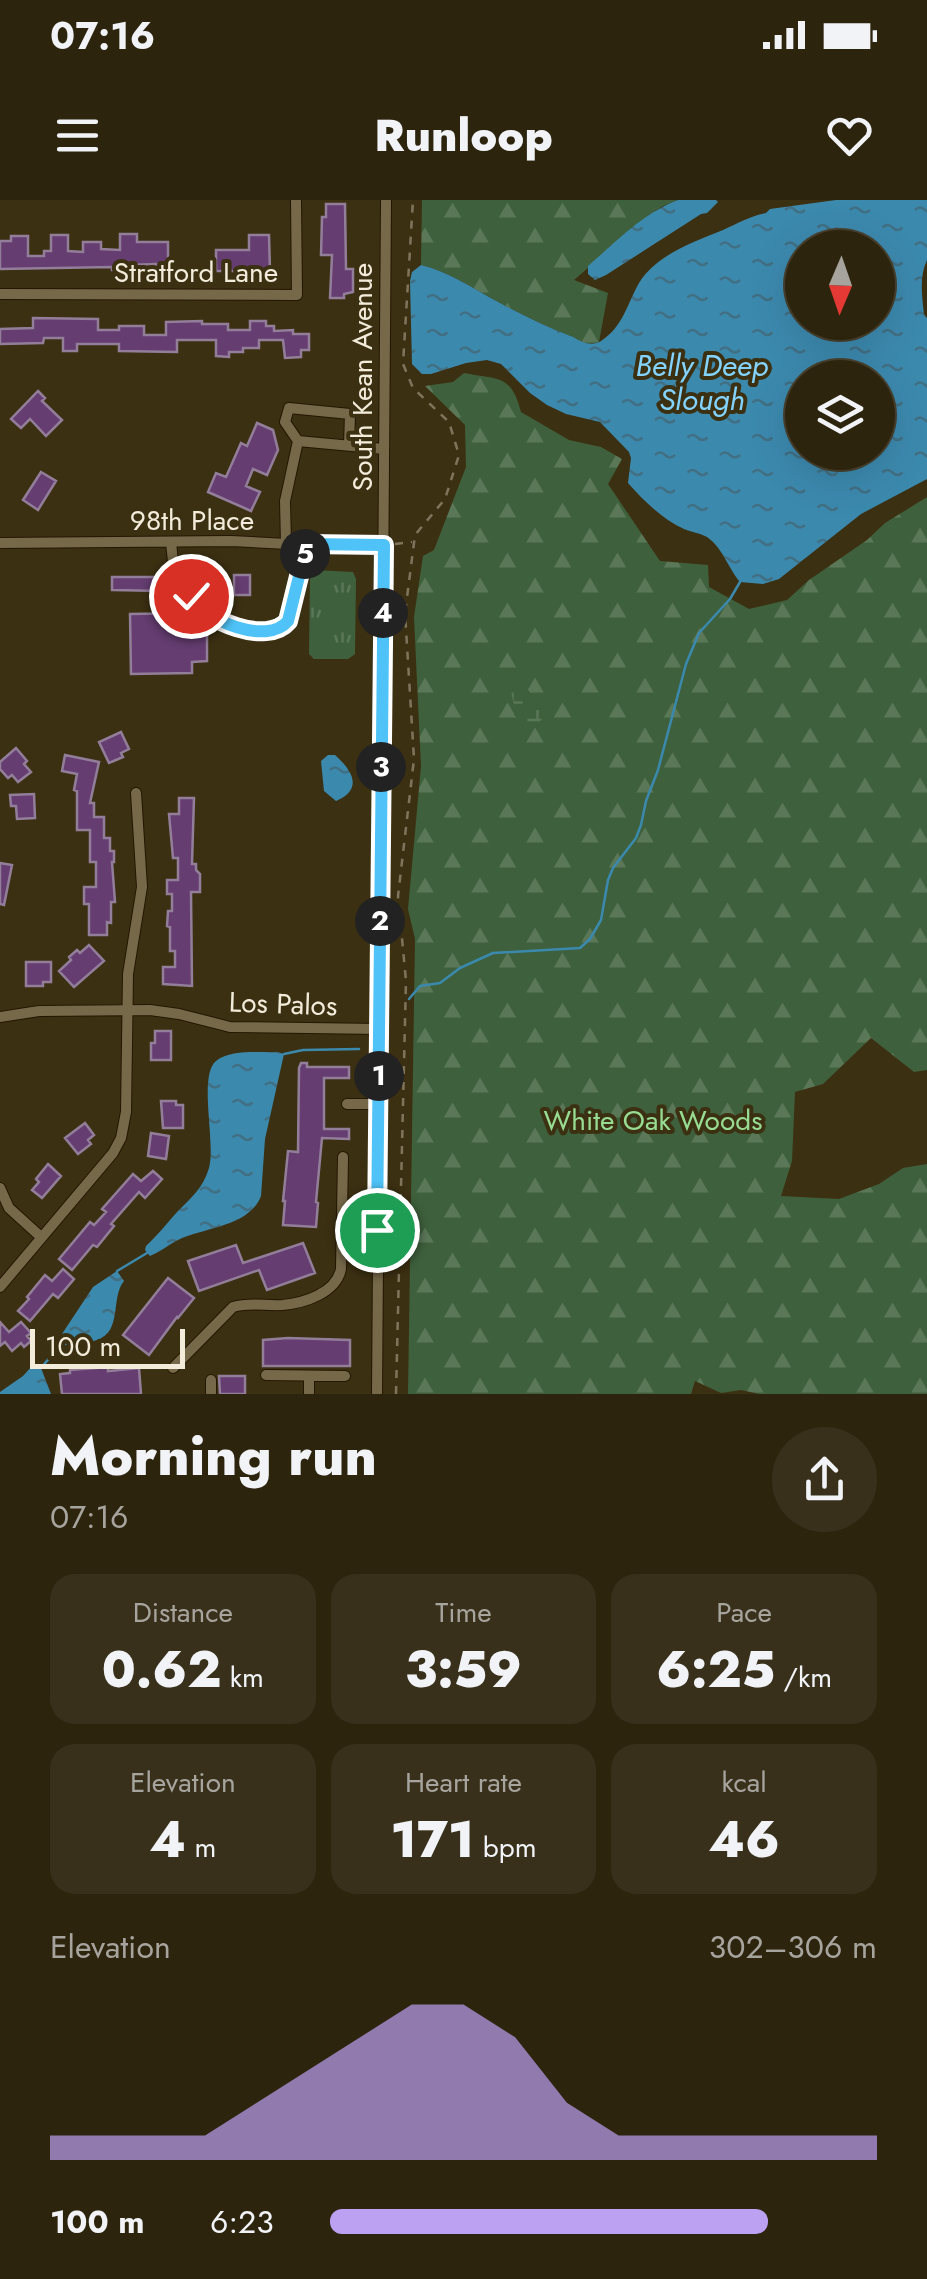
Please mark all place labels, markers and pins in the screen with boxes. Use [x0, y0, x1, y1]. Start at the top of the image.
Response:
pin: 5 [280, 529, 330, 579]
pin [149, 554, 234, 639]
pin: 4 [358, 588, 408, 638]
pin: 3 [356, 742, 406, 792]
pin: 2 [355, 896, 405, 946]
pin: 1 [354, 1051, 404, 1101]
pin [335, 1188, 420, 1273]

